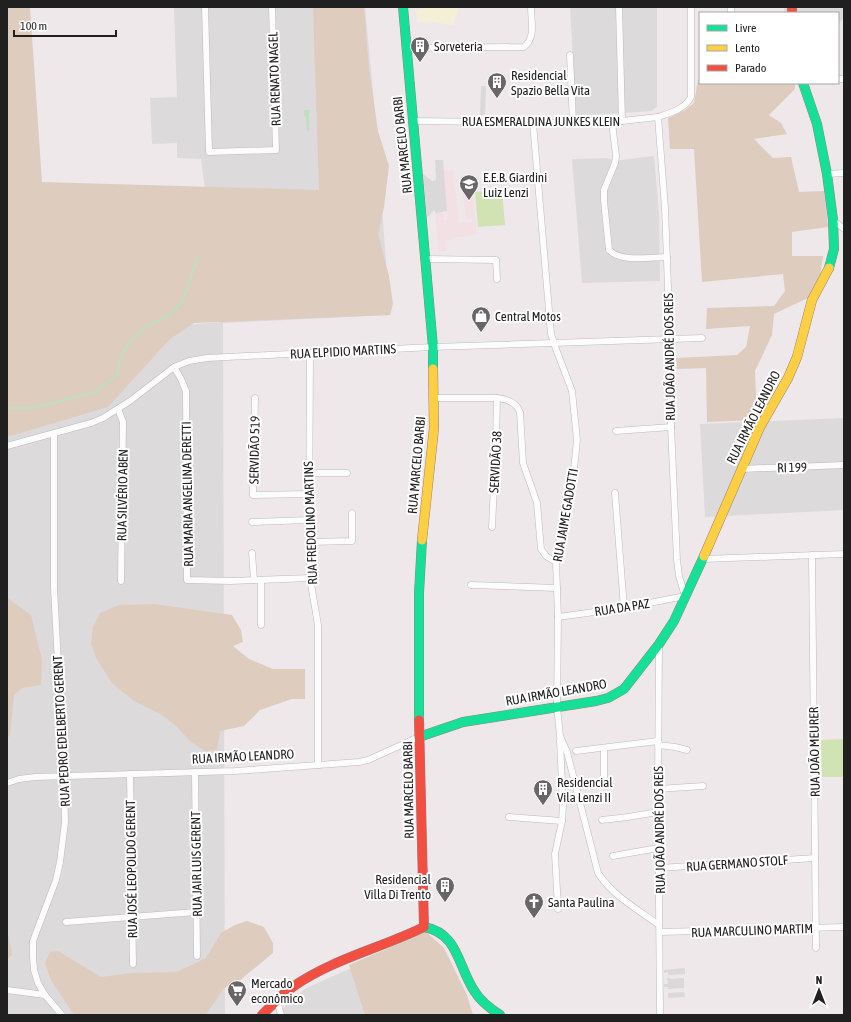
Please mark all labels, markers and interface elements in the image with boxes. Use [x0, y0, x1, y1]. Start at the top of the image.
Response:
scale bar [14, 12, 116, 38]
legend [699, 12, 839, 84]
text: 100 m [20, 19, 47, 33]
text: Livre [735, 21, 756, 35]
street label: RUA RENATO NAGEL [265, 32, 284, 126]
building icon: Sorveteria [409, 35, 431, 63]
place label: Sorveteria [434, 39, 483, 54]
text: Lento [735, 41, 760, 55]
text: Parado [735, 61, 767, 75]
place label: Residencial Spazio Bella Vita [511, 68, 590, 98]
building icon: Residencial Spazio Bella Vita [486, 71, 508, 99]
street label: RUA MARCELO BARBI [390, 96, 415, 194]
street label: RUA ESMERALDINA JUNKES KLEIN [462, 114, 620, 129]
place label: E.E.B. Giardini Luiz Lenzi [483, 170, 547, 200]
school or university icon: E.E.B. Giardini Luiz Lenzi [458, 173, 480, 201]
street label: RUA JOÃO ANDRÉ DOS REIS [661, 292, 678, 421]
shop icon: Central Motos [470, 305, 492, 333]
place label: Central Motos [495, 309, 561, 324]
street label: RUA ELPIDIO MARTINS [290, 341, 397, 362]
street label: RUA IRMÃO LEANDRO [724, 368, 784, 466]
street label: SERVIDÃO 519 [246, 416, 263, 484]
street label: RUA MARCELO BARBI [405, 416, 428, 514]
street label: RUA MARIA ANGELINA DERETTI [179, 421, 196, 567]
street label: SERVIDÃO 38 [486, 431, 505, 494]
street label: RUA SILVÉRIO ABEN [114, 449, 131, 541]
street label: RI 199 [777, 459, 807, 476]
street label: RUA FREDOLINO MARTINS [301, 460, 320, 585]
street label: RUA JAIME GADOTTI [550, 467, 581, 563]
street label: RUA DA PAZ [593, 596, 651, 619]
street label: RUA PEDRO EDELBERTO GERENT [50, 655, 73, 807]
street label: RUA IRMÃO LEANDRO [504, 676, 608, 709]
street label: RUA JOÃO MEURER [806, 706, 823, 797]
street label: RUA MARCELO BARBI [400, 741, 417, 839]
street label: RUA IRMÃO LEANDRO [191, 746, 295, 767]
street label: RUA JOÃO ANDRÉ DOS REIS [651, 765, 668, 894]
place label: Residencial Vila Lenzi II [557, 775, 613, 805]
building icon: Residencial Vila Lenzi II [532, 778, 554, 806]
street label: RUA JOSÉ LEOPOLDO GERENT [123, 799, 140, 938]
street label: RUA JAIR LUIS GERENT [188, 811, 205, 917]
street label: RUA GERMANO STOLF [686, 852, 789, 875]
place label: Residencial Villa Di Trento [364, 872, 432, 902]
building icon: Residencial Villa Di Trento [434, 875, 456, 903]
church icon: Santa Paulina [523, 891, 545, 919]
place label: Santa Paulina [548, 895, 615, 910]
street label: RUA MARCULINO MARTIM [691, 921, 813, 940]
north arrow [799, 970, 839, 1010]
text: N [816, 974, 822, 986]
place label: Mercado econômico [251, 976, 303, 1006]
supermarket icon: Mercado econômico [226, 979, 248, 1007]

